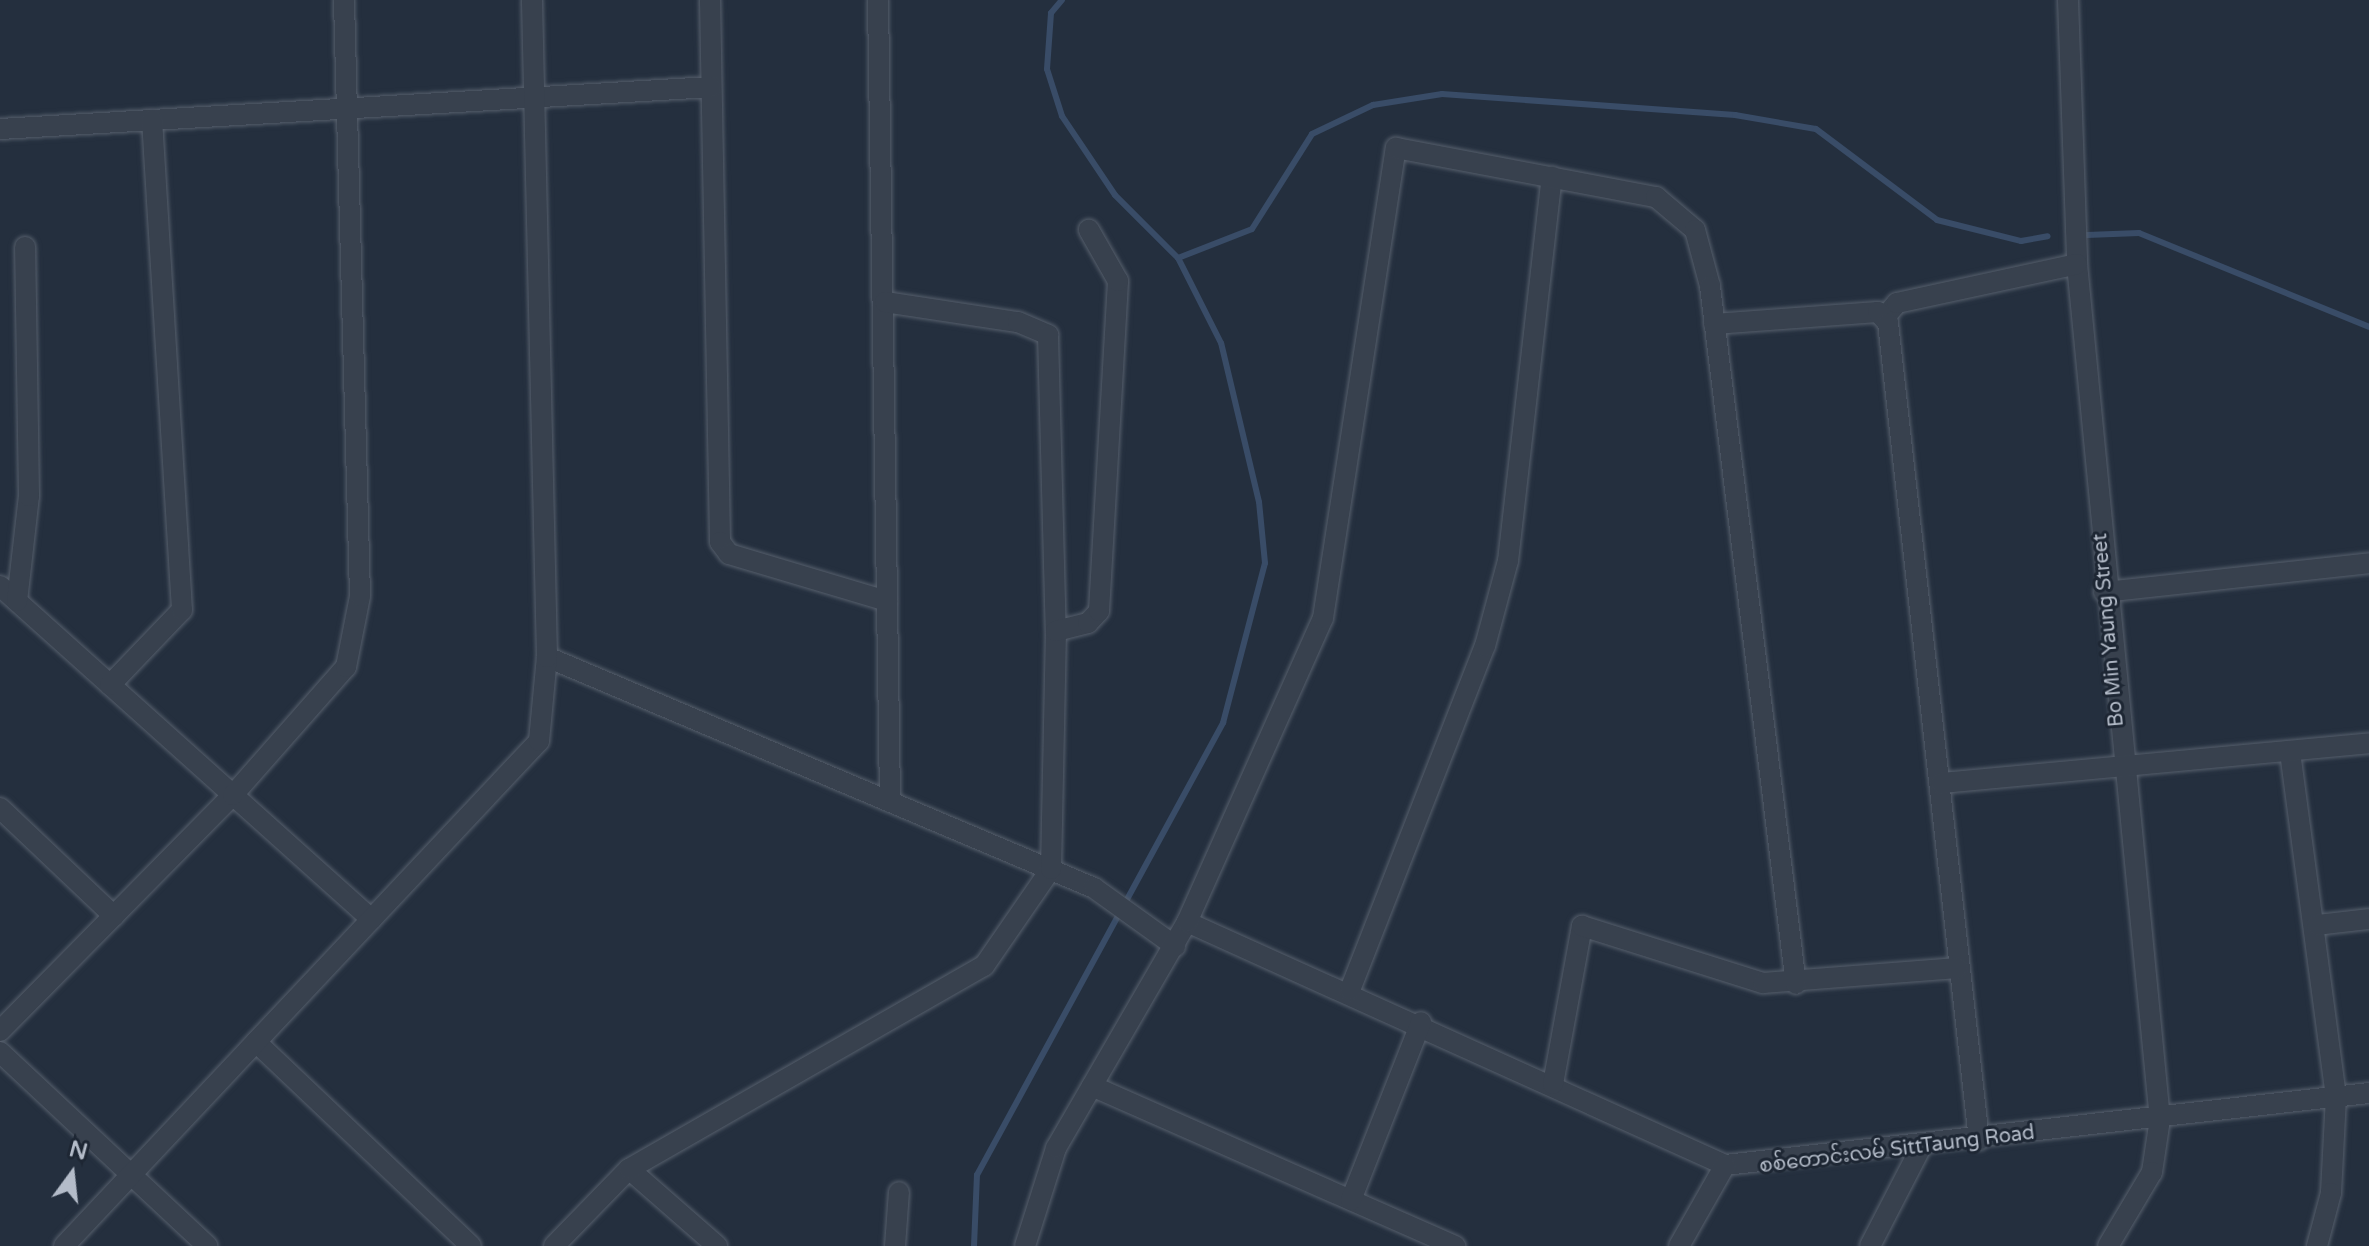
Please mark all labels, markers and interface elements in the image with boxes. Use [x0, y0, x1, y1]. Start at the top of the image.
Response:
street label: Bo Min Yaung Street [2089, 532, 2129, 728]
street label: စစ်တောင်းလမ် SittTaung Road [1758, 1121, 2036, 1179]
north arrow [32, 1134, 112, 1214]
text: N [66, 1136, 90, 1166]

